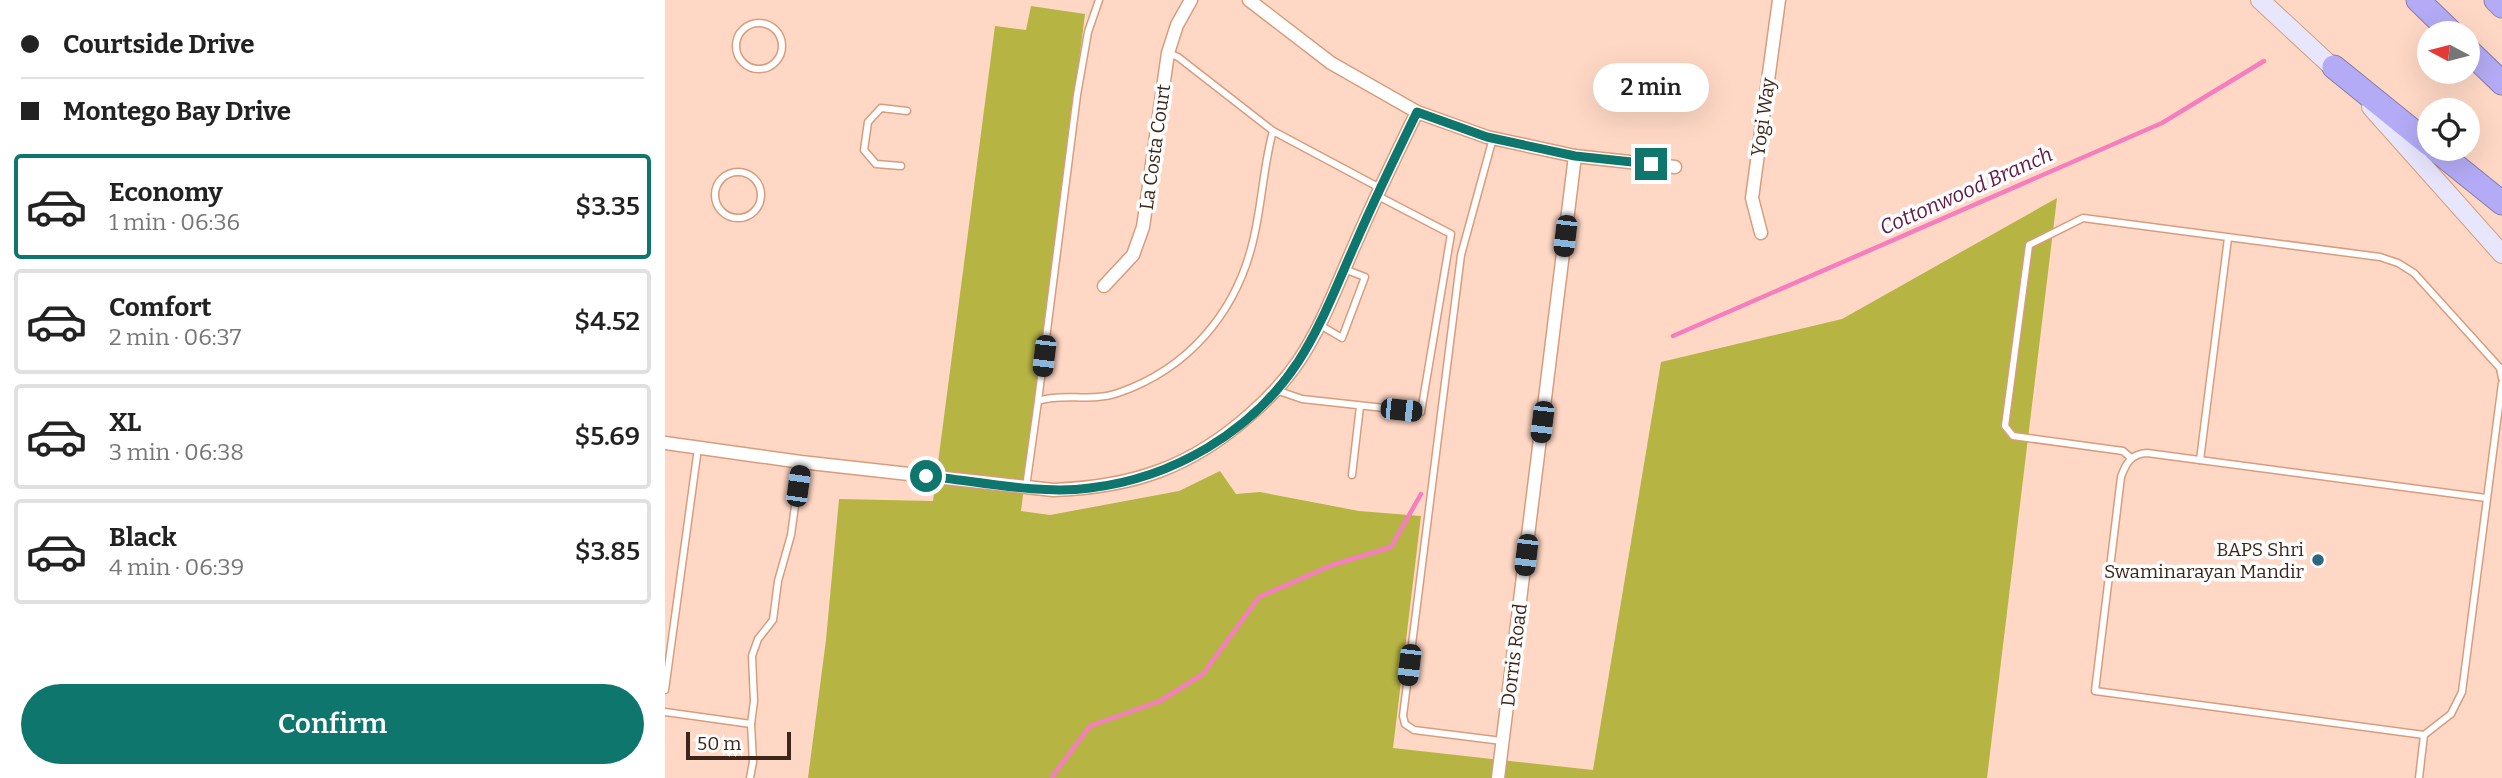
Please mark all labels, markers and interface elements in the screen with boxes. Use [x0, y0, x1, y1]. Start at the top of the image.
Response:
north arrow [2417, 21, 2480, 84]
map controls [2417, 21, 2480, 161]
text: Courtside Drive [63, 29, 254, 60]
callout: 2 min [1593, 62, 1709, 111]
text: 2 min [1621, 73, 1681, 101]
street label: Yogi Way [1746, 75, 1780, 158]
street label: La Costa Court [1135, 83, 1175, 211]
text: Montego Bay Drive [63, 96, 291, 127]
button: locate [2417, 98, 2480, 161]
water label: Cottonwood Branch [1876, 141, 2056, 241]
route end [1635, 148, 1667, 180]
icon: car [25, 175, 88, 238]
text: Economy [109, 177, 223, 208]
text: $3.35 [575, 191, 640, 222]
text: 1 min · 06:36 [109, 208, 240, 236]
car [1553, 214, 1578, 258]
icon: car [25, 290, 88, 353]
text: Comfort [109, 292, 212, 323]
text: $4.52 [574, 306, 640, 337]
text: 2 min · 06:37 [109, 323, 241, 351]
car [1032, 334, 1057, 378]
car [1380, 397, 1423, 423]
car [1530, 400, 1555, 444]
icon: car [25, 405, 88, 468]
text: XL [109, 407, 141, 438]
text: $5.69 [574, 421, 640, 452]
text: 3 min · 06:38 [109, 438, 244, 466]
route start [910, 460, 942, 492]
car [785, 464, 812, 508]
icon: car [25, 520, 88, 583]
text: Black [109, 522, 177, 553]
car [1514, 533, 1539, 577]
text: $3.85 [575, 536, 640, 567]
place label: BAPS Shri Swaminarayan Mandir [2104, 538, 2305, 583]
marker: BAPS Shri Swaminarayan Mandir [2310, 552, 2326, 568]
text: 4 min · 06:39 [109, 553, 244, 581]
street label: Dorris Road [1496, 602, 1532, 708]
car [1397, 643, 1422, 687]
button: Confirm [21, 684, 644, 764]
scale bar [686, 729, 791, 761]
text: 50 m [697, 732, 741, 755]

